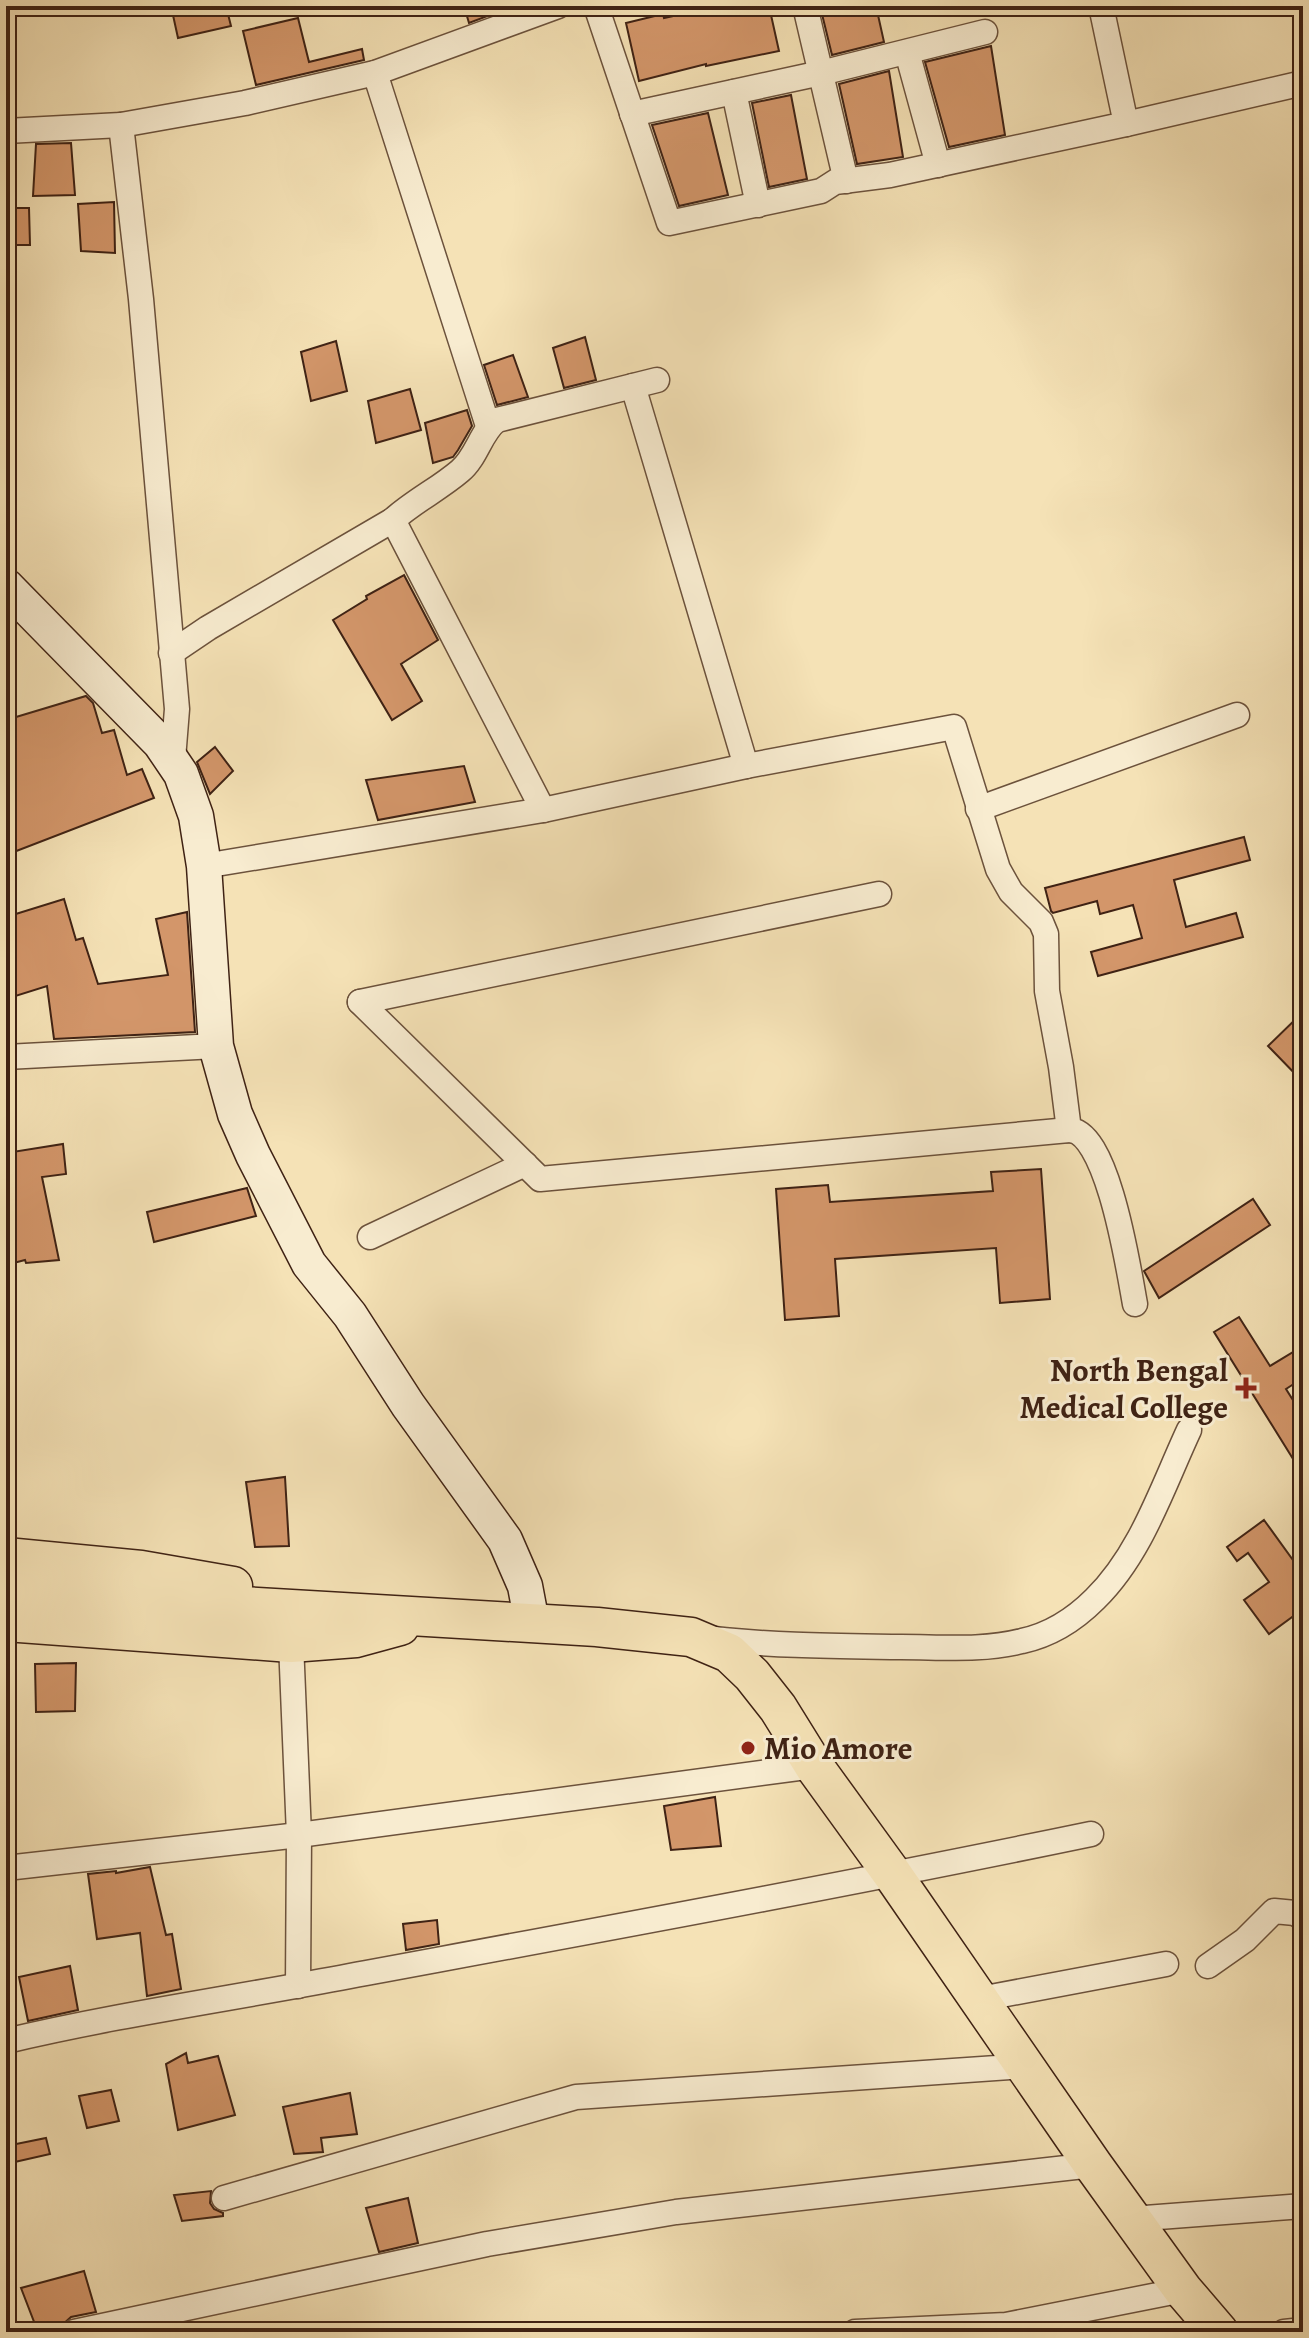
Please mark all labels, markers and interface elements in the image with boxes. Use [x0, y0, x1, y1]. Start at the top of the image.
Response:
place label: North Bengal Medical College [1019, 1348, 1229, 1429]
marker: North Bengal Medical College [1235, 1377, 1257, 1399]
place label: Mio Amore [764, 1726, 912, 1770]
marker: Mio Amore [739, 1739, 757, 1757]

